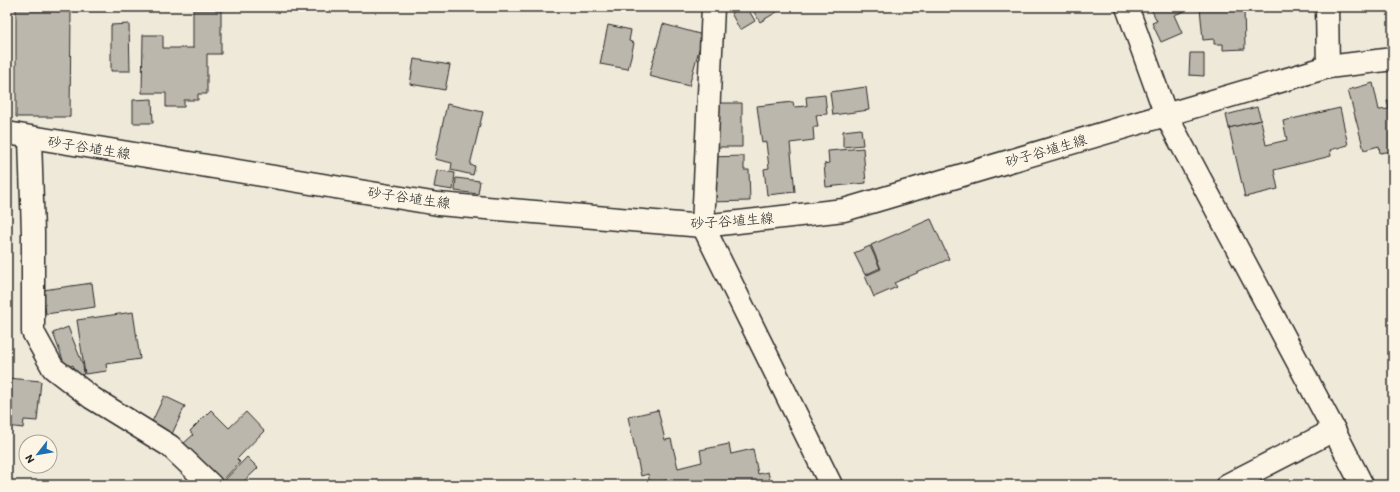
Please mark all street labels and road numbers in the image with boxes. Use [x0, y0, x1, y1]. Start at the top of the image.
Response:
street label: 砂子谷埴生線 [1003, 131, 1089, 171]
street label: 砂子谷埴生線 [46, 133, 132, 163]
street label: 砂子谷埴生線 [366, 184, 452, 212]
street label: 砂子谷埴生線 [690, 210, 774, 232]

